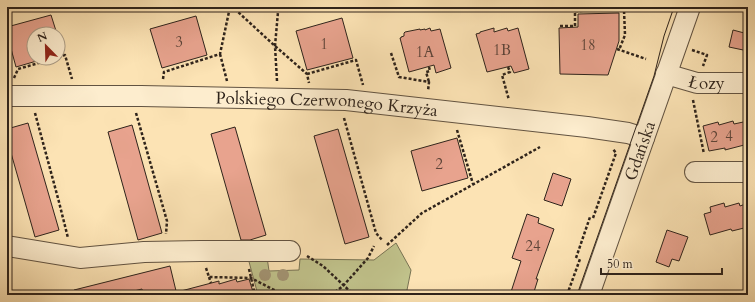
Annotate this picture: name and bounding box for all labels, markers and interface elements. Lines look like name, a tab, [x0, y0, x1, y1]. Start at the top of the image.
north arrow	[26, 26, 66, 66]
text: N	[35, 28, 50, 46]
house number: 3	[175, 32, 183, 52]
house number: 1	[320, 34, 328, 54]
house number: 18	[580, 35, 596, 55]
house number: 1B	[493, 40, 511, 60]
house number: 1A	[416, 42, 435, 62]
street label: Łozy	[686, 70, 725, 95]
street label: Polskiego Czerwonego Krzyża	[215, 86, 440, 122]
street label: Gdańska	[619, 117, 661, 184]
house number: 4	[725, 126, 733, 146]
house number: 2	[710, 127, 718, 147]
house number: 2	[435, 154, 443, 174]
house number: 24	[525, 236, 541, 256]
scale bar	[601, 250, 722, 276]
text: 50 m	[607, 256, 634, 272]

